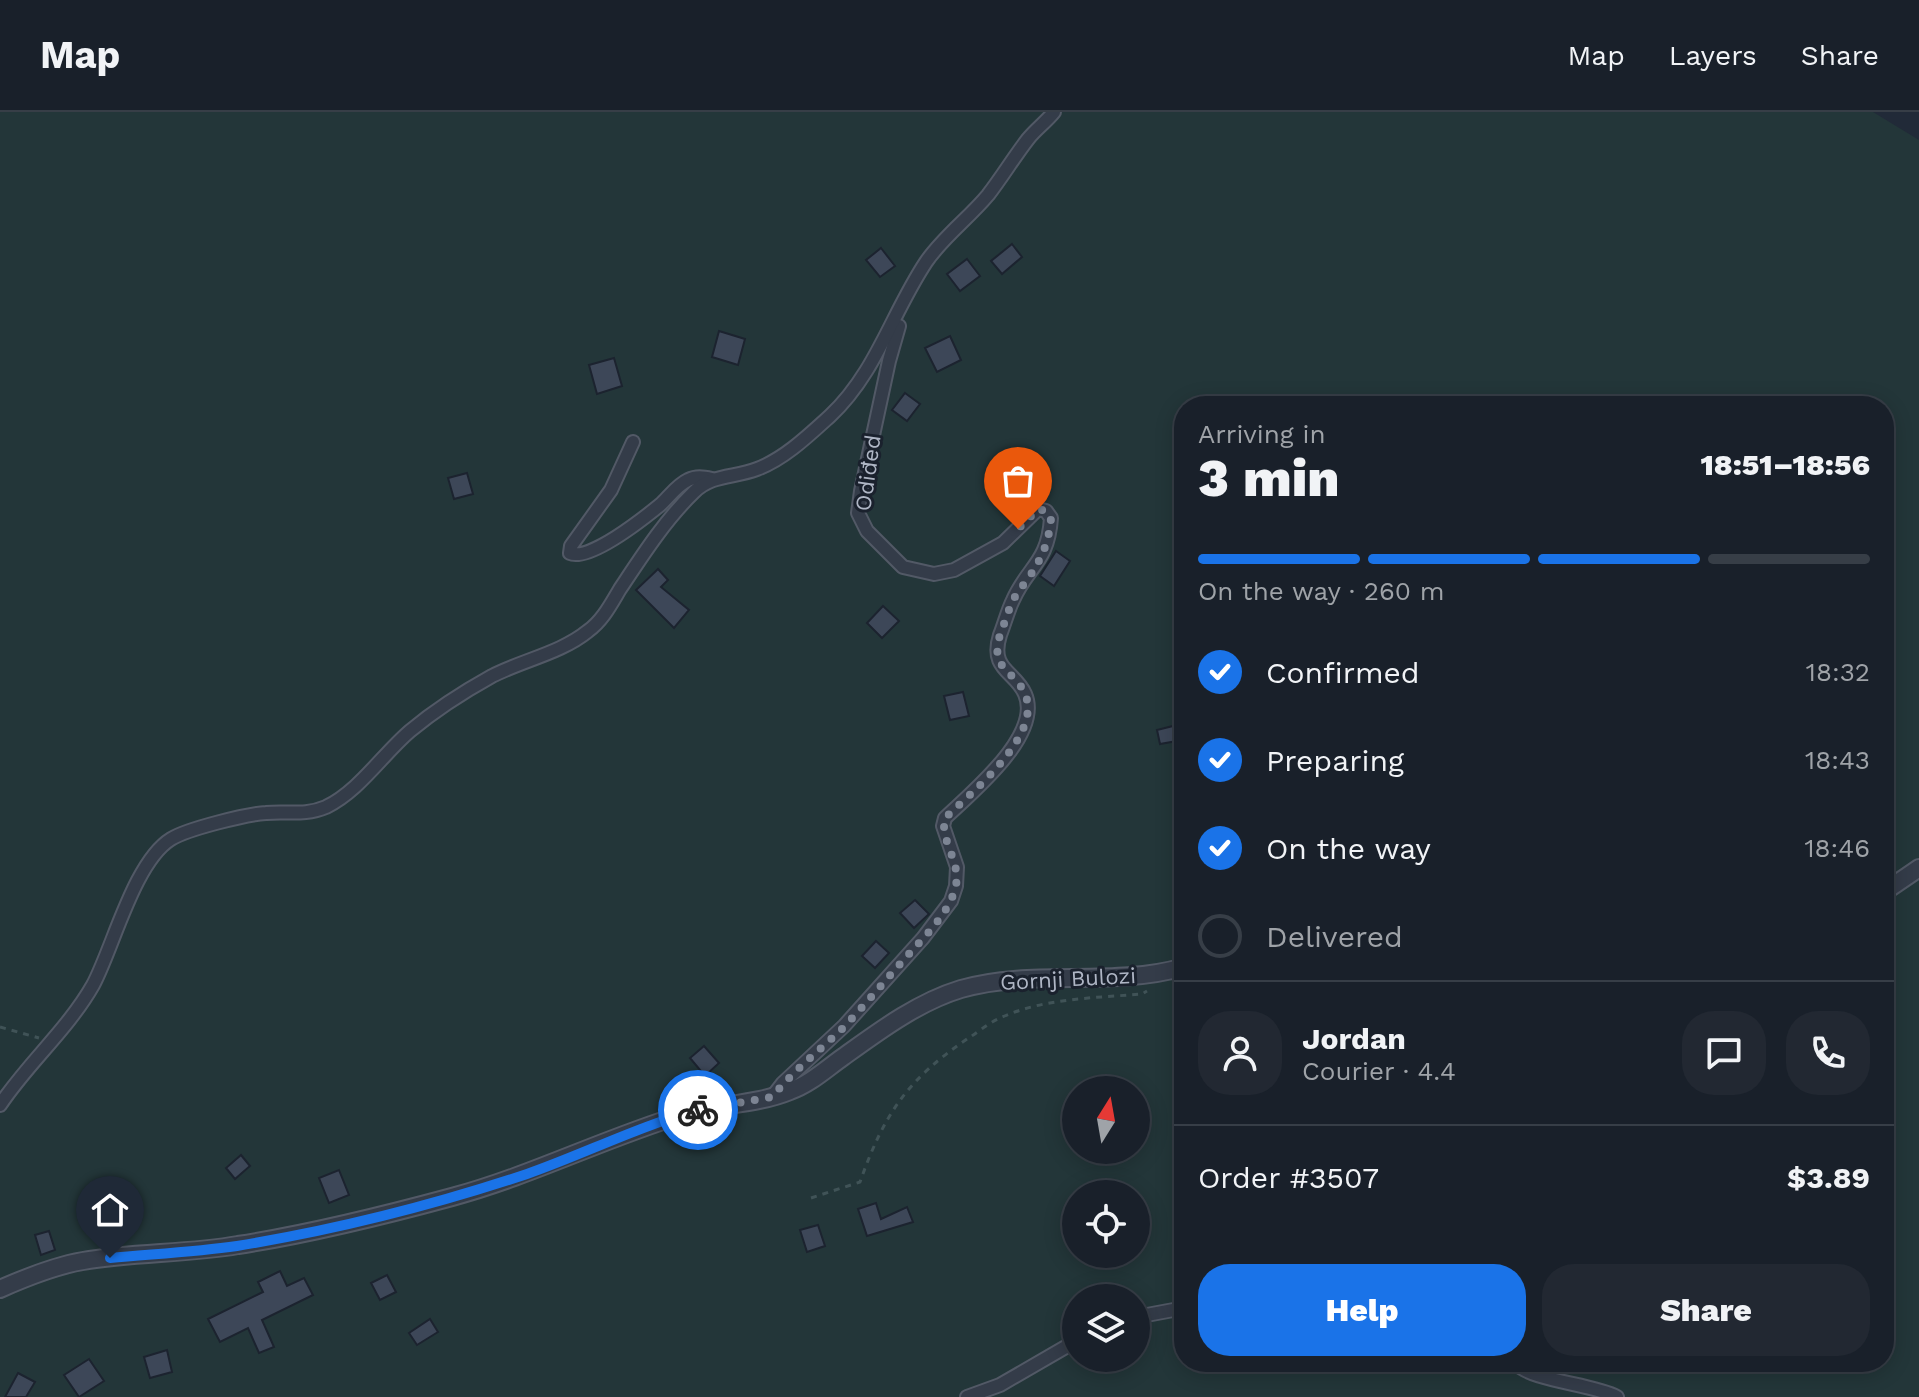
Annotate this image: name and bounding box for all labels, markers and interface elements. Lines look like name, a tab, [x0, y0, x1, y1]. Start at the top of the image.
text: Map	[40, 33, 120, 77]
text: Map	[1568, 39, 1625, 72]
text: Layers	[1669, 39, 1757, 72]
text: Share	[1801, 39, 1879, 72]
text: Arriving in	[1198, 419, 1326, 449]
street label: Odiđed	[850, 433, 886, 513]
pin	[984, 447, 1052, 529]
text: 18:51–18:56	[1700, 447, 1870, 482]
text: 3 min	[1198, 448, 1340, 509]
icon: bag	[996, 459, 1040, 503]
text: On the way · 260 m	[1198, 576, 1445, 606]
icon: check	[1198, 650, 1242, 694]
text: Confirmed	[1266, 655, 1420, 690]
text: 18:32	[1806, 657, 1870, 687]
icon: check	[1198, 738, 1242, 782]
text: Preparing	[1266, 743, 1404, 778]
text: 18:43	[1805, 745, 1870, 775]
icon: check	[1198, 826, 1242, 870]
text: On the way	[1266, 831, 1431, 866]
text: 18:46	[1804, 833, 1870, 863]
text: Delivered	[1266, 919, 1403, 954]
street label: Gornji Bulozi	[999, 963, 1137, 995]
button: person	[1198, 1011, 1282, 1095]
button: chat	[1682, 1011, 1766, 1095]
button: phone	[1786, 1011, 1870, 1095]
text: Jordan	[1302, 1021, 1406, 1056]
text: Courier · 4.4	[1302, 1056, 1456, 1086]
courier	[658, 1070, 738, 1150]
north arrow	[1062, 1076, 1150, 1164]
map controls	[1062, 1076, 1150, 1372]
icon: bike	[676, 1088, 720, 1132]
text: Order #3507	[1198, 1160, 1379, 1195]
text: $3.89	[1787, 1160, 1870, 1195]
pin	[76, 1176, 144, 1258]
button: locate	[1062, 1180, 1150, 1268]
icon: home	[88, 1188, 132, 1232]
button: Help	[1198, 1264, 1526, 1356]
button: Share	[1542, 1264, 1870, 1356]
button: layers	[1062, 1284, 1150, 1372]

